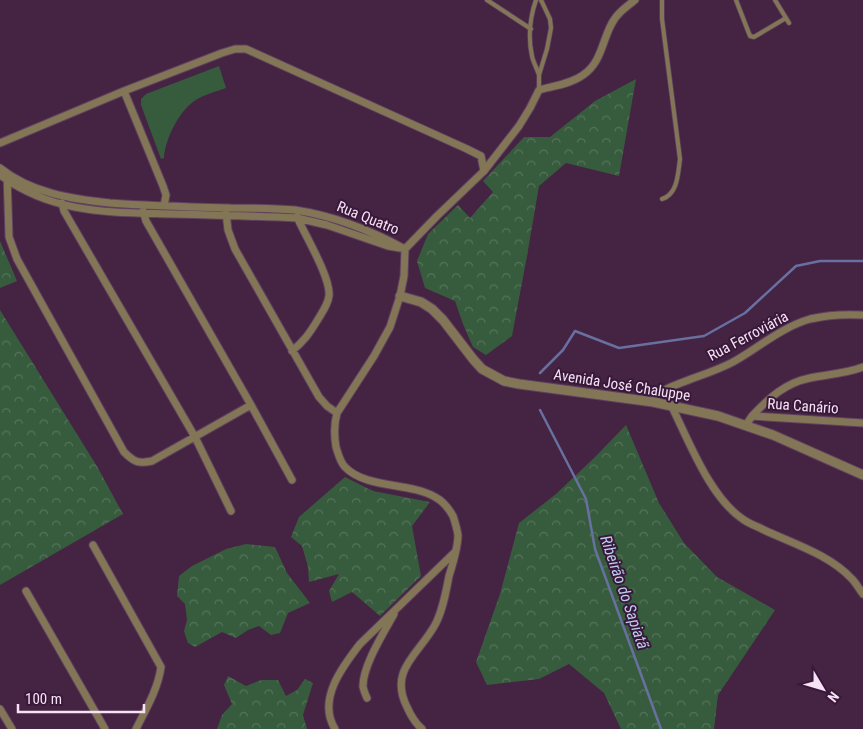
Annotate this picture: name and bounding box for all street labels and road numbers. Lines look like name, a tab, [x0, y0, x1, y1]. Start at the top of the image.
street label: Rua Quatro	[334, 197, 402, 239]
street label: Rua Ferroviária	[705, 307, 791, 365]
street label: Avenida José Chaluppe	[552, 365, 692, 405]
street label: Rua Canário	[767, 395, 839, 417]

